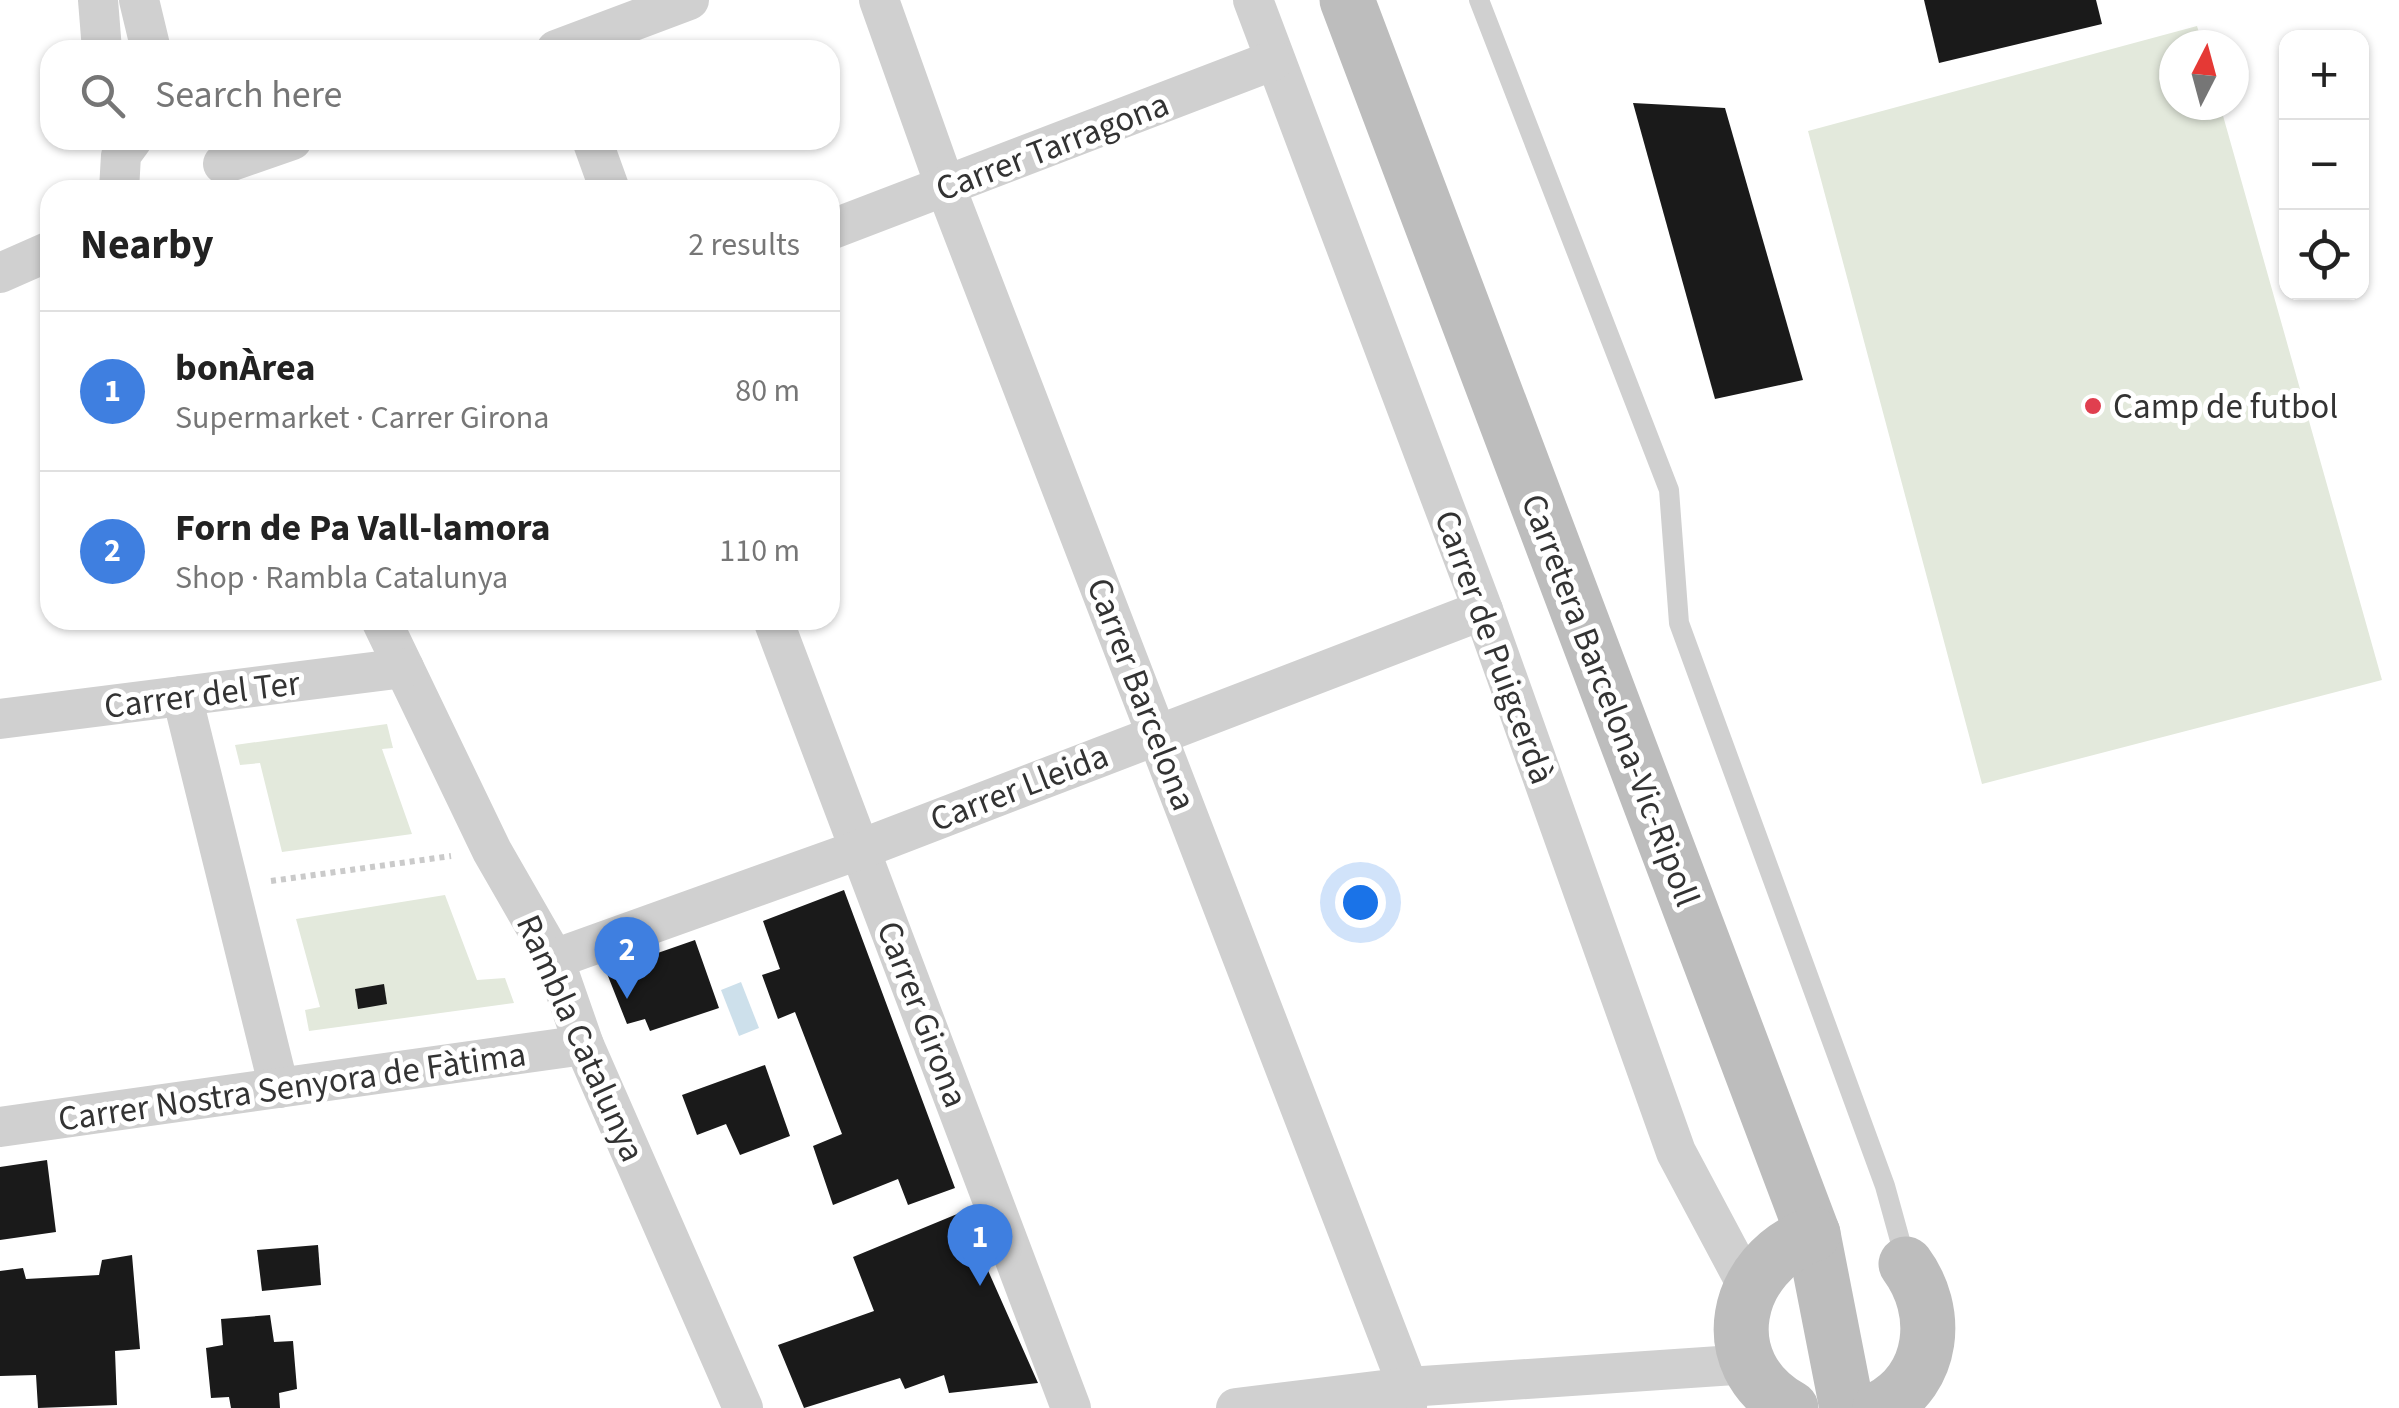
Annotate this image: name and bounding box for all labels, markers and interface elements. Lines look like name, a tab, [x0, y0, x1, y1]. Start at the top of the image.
north arrow	[2159, 30, 2249, 120]
map controls	[2279, 30, 2369, 300]
button: +	[2279, 30, 2369, 120]
search box	[40, 40, 840, 150]
icon: search	[75, 68, 130, 123]
text: Search here	[155, 68, 342, 122]
street label: Carrer Tarragona	[929, 80, 1176, 214]
button: −	[2279, 120, 2369, 210]
button: locate	[2279, 210, 2369, 300]
text: Nearby	[80, 215, 214, 275]
text: 2 results	[688, 222, 800, 268]
text: bonÀrea	[175, 341, 315, 395]
text: 1	[104, 368, 121, 414]
text: 80 m	[735, 368, 800, 414]
place label: Camp de futbol	[2113, 382, 2338, 432]
text: Supermarket · Carrer Girona	[175, 395, 549, 441]
marker: Camp de futbol	[2082, 395, 2104, 417]
street label: Carretera Barcelona-Vic-Ripoll	[1508, 487, 1712, 914]
text: Forn de Pa Vall-lamora	[175, 501, 551, 555]
street label: Carrer de Puigcerdà	[1421, 504, 1567, 791]
text: 2	[104, 528, 121, 574]
text: 110 m	[719, 528, 800, 574]
text: Shop · Rambla Catalunya	[175, 555, 508, 601]
street label: Carrer Barcelona	[1074, 571, 1208, 818]
street label: Carrer del Ter	[101, 658, 304, 732]
street label: Carrer Lleida	[923, 731, 1116, 845]
your location	[1335, 877, 1386, 928]
street label: Rambla Catalunya	[503, 907, 657, 1170]
street label: Carrer Girona	[864, 914, 980, 1115]
pin: 2	[594, 916, 660, 999]
street label: Carrer Nostra Senyora de Fàtima	[55, 1029, 529, 1145]
pin: 1	[948, 1204, 1012, 1286]

